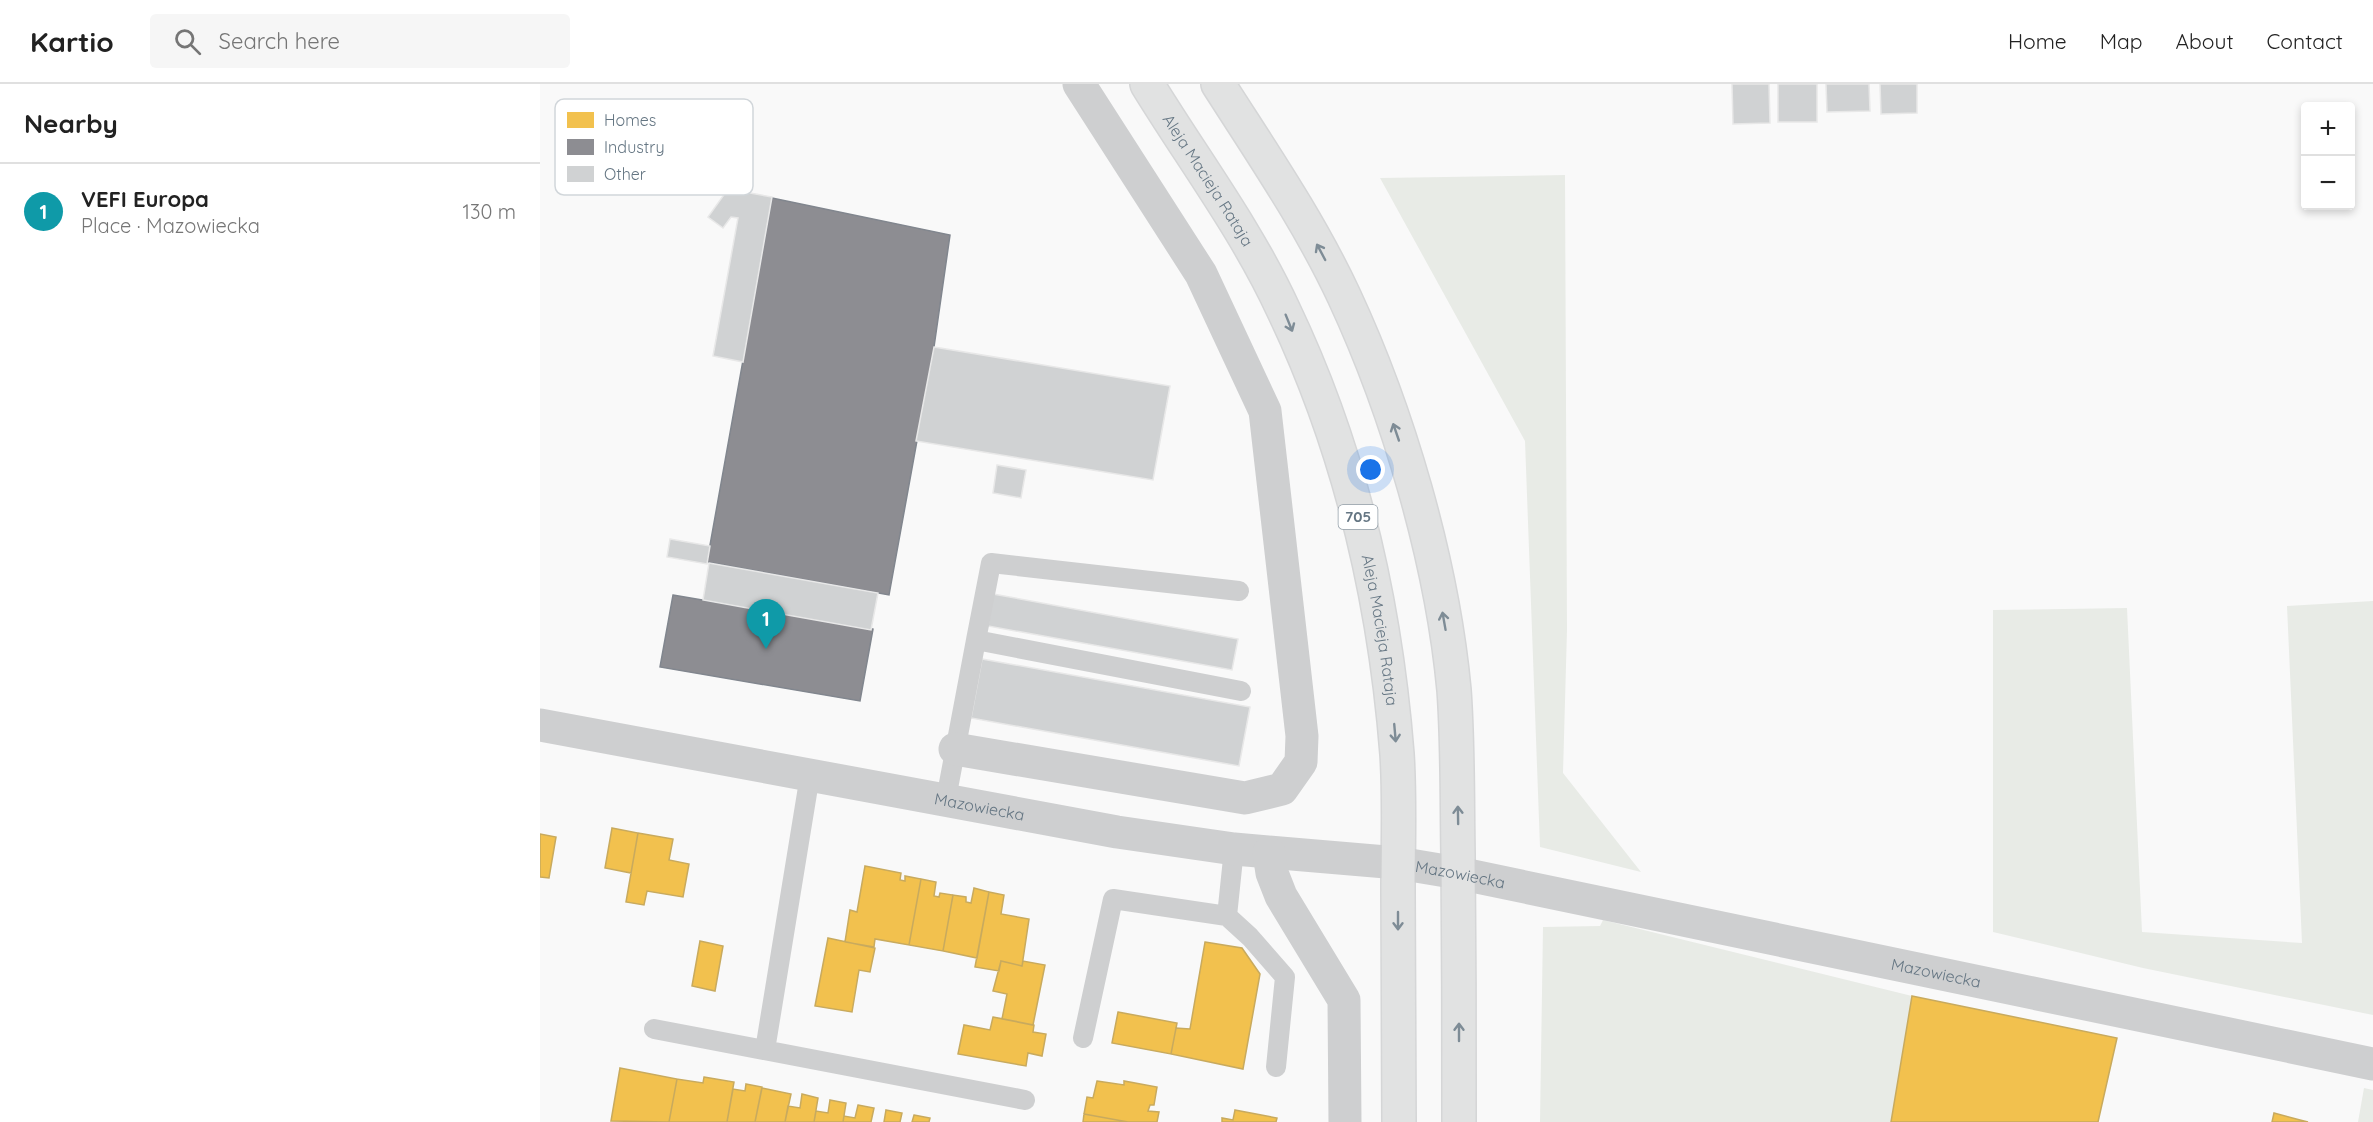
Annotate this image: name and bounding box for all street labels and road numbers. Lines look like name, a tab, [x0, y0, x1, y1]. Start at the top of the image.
street label: Aleja Macieja Rataja	[1159, 110, 1258, 250]
road number: 705	[1338, 505, 1378, 529]
street label: Aleja Macieja Rataja	[1358, 553, 1402, 707]
street label: Mazowiecka	[933, 788, 1026, 825]
street label: Mazowiecka	[1414, 856, 1507, 893]
street label: Mazowiecka	[1890, 954, 1983, 992]

